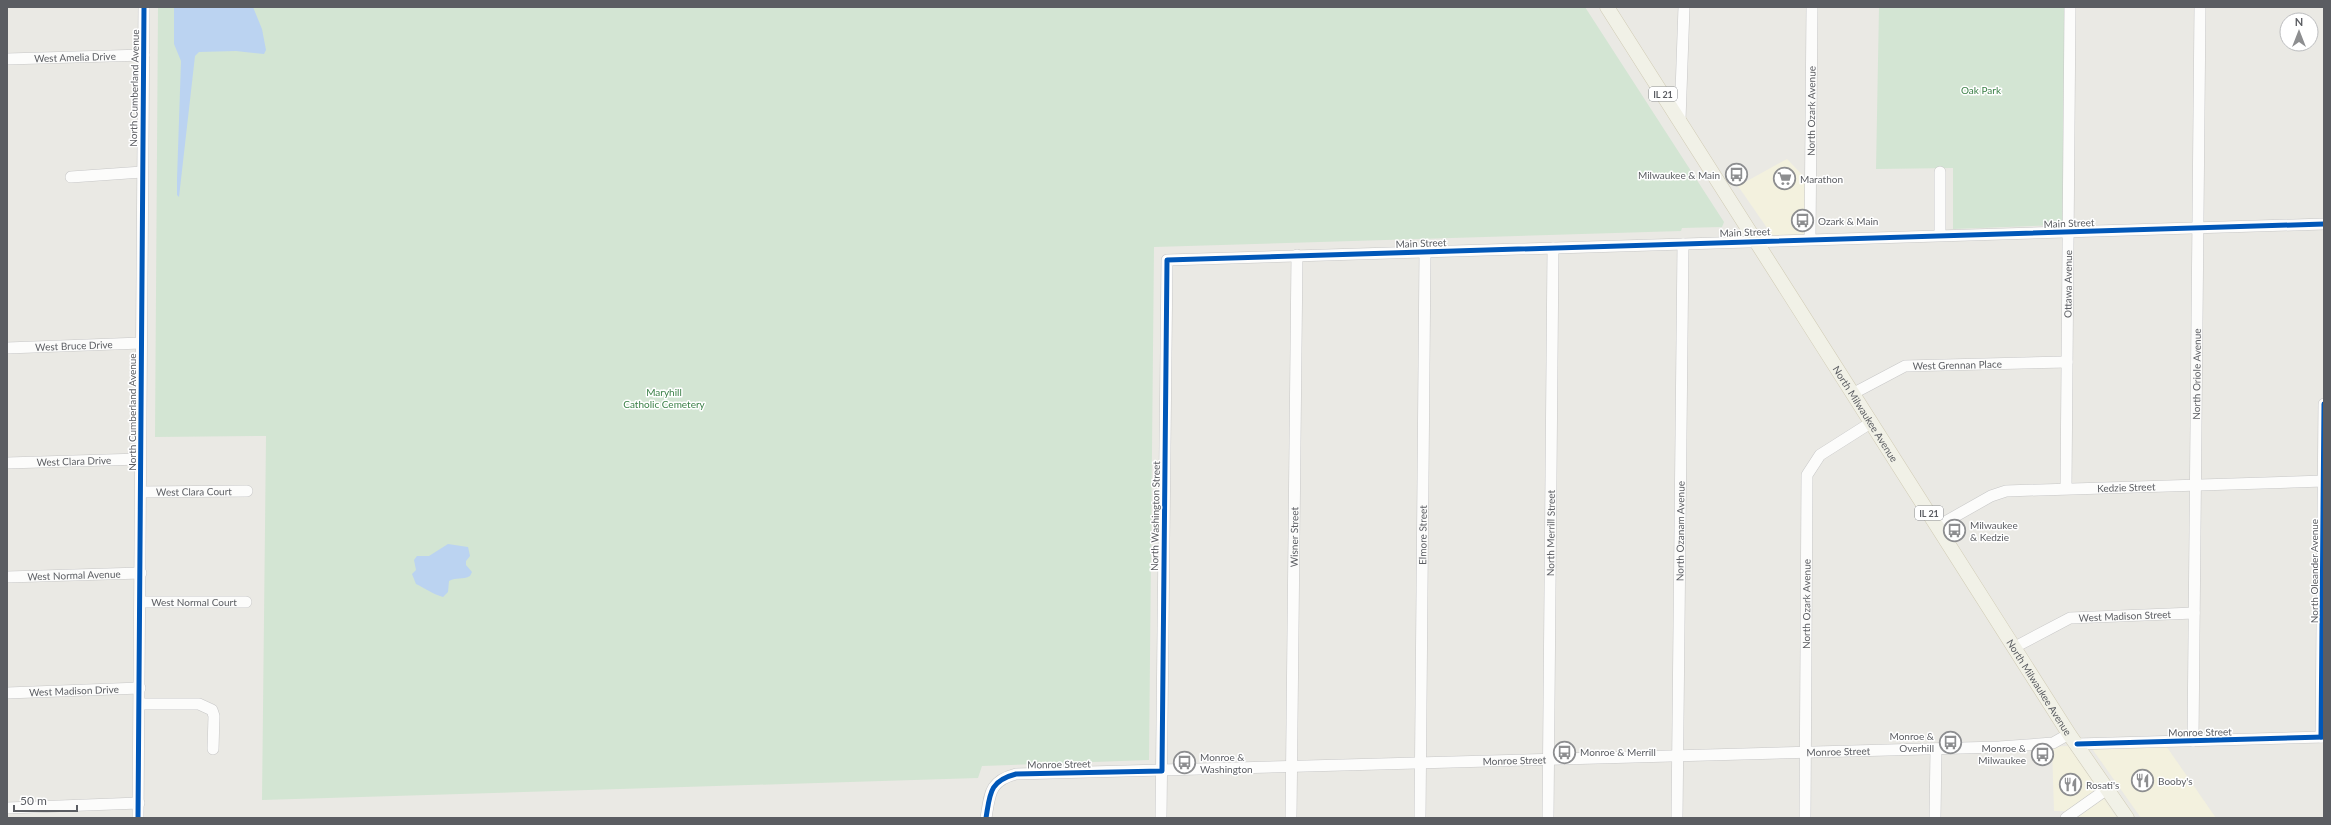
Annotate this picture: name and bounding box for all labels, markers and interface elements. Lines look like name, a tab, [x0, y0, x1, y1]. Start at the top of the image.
north arrow	[2279, 12, 2319, 52]
text: N	[2295, 15, 2303, 28]
street label: North Cumberland Avenue	[127, 29, 141, 147]
street label: West Amelia Drive	[34, 50, 116, 64]
street label: North Ozark Avenue	[1805, 66, 1817, 156]
park label: Oak Park	[1961, 84, 2002, 96]
road number: IL 21	[1649, 87, 1677, 101]
bus stop icon: Milwaukee & Main	[1723, 162, 1749, 188]
supermarket icon: Marathon	[1771, 166, 1797, 192]
place label: Milwaukee & Main	[1638, 169, 1720, 181]
place label: Marathon	[1800, 173, 1843, 185]
bus stop icon: Ozark & Main	[1790, 208, 1816, 234]
place label: Ozark & Main	[1818, 215, 1878, 227]
street label: Main Street	[2043, 216, 2095, 230]
street label: Main Street	[1719, 225, 1771, 239]
street label: Main Street	[1395, 236, 1447, 250]
street label: Ottawa Avenue	[2061, 250, 2074, 318]
street label: North Oriole Avenue	[2190, 328, 2203, 420]
street label: West Bruce Drive	[35, 338, 113, 353]
street label: North Cumberland Avenue	[126, 353, 138, 471]
street label: West Grennan Place	[1913, 358, 2002, 372]
street label: North Milwaukee Avenue	[1831, 363, 1901, 464]
park label: Maryhill Catholic Cemetery	[623, 386, 706, 410]
street label: West Clara Drive	[37, 454, 111, 468]
street label: North Washington Street	[1148, 461, 1162, 571]
street label: Kedzie Street	[2097, 480, 2156, 494]
street label: North Ozanam Avenue	[1673, 481, 1687, 581]
street label: West Clara Court	[156, 485, 232, 498]
street label: North Merrill Street	[1544, 489, 1557, 576]
street label: Elmore Street	[1416, 505, 1429, 565]
street label: Wisner Street	[1288, 506, 1300, 567]
road number: IL 21	[1915, 506, 1943, 520]
bus stop icon: Milwaukee & Kedzie	[1941, 518, 1967, 544]
place label: Milwaukee & Kedzie	[1970, 519, 2018, 543]
street label: North Oleander Avenue	[2308, 519, 2320, 623]
street label: North Ozark Avenue	[1800, 559, 1813, 649]
street label: West Normal Avenue	[27, 568, 121, 582]
street label: West Normal Court	[151, 596, 237, 608]
street label: West Madison Street	[2078, 608, 2172, 624]
street label: North Milwaukee Avenue	[2004, 637, 2074, 738]
street label: West Madison Drive	[29, 683, 119, 698]
street label: Monroe Street	[2168, 725, 2232, 739]
bus stop icon: Monroe & Overhill	[1937, 729, 1963, 755]
place label: Monroe & Overhill	[1890, 730, 1935, 754]
bus stop icon: Monroe & Merrill	[1552, 739, 1578, 765]
bus stop icon: Monroe & Milwaukee	[2029, 741, 2055, 767]
place label: Monroe & Milwaukee	[1978, 742, 2027, 766]
street label: Monroe Street	[1806, 745, 1871, 758]
place label: Monroe & Merrill	[1580, 746, 1656, 758]
bus stop icon: Monroe & Washington	[1171, 750, 1197, 776]
place label: Monroe & Washington	[1200, 751, 1253, 775]
street label: Monroe Street	[1482, 753, 1547, 767]
street label: Monroe Street	[1027, 757, 1091, 771]
restaurant icon: Booby's	[2129, 768, 2155, 794]
restaurant icon: Rosati's	[2057, 772, 2083, 798]
place label: Booby's	[2158, 775, 2193, 787]
place label: Rosati's	[2086, 779, 2119, 791]
scale bar	[14, 787, 77, 813]
text: 50 m	[20, 793, 47, 808]

